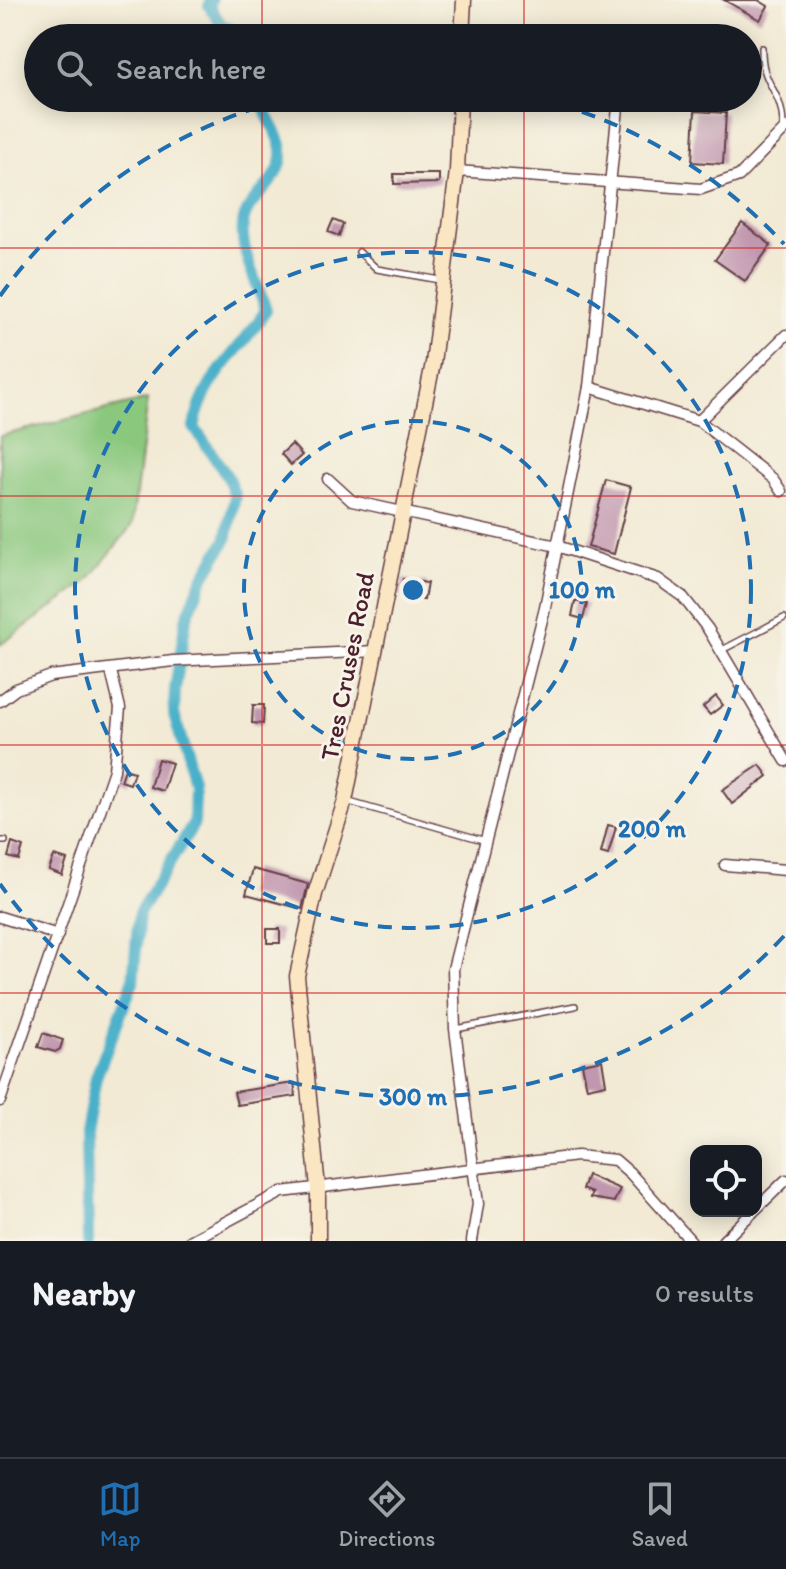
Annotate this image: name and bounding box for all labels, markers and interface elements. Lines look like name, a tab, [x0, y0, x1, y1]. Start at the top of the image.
search box	[24, 24, 762, 112]
icon: search	[52, 46, 96, 90]
text: Search here	[116, 50, 266, 87]
street label: Tres Cruses Road	[313, 569, 381, 763]
text: 100 m	[549, 575, 616, 604]
centre of rings	[399, 576, 427, 604]
text: 200 m	[618, 814, 687, 843]
text: 300 m	[379, 1082, 448, 1111]
map controls	[690, 1145, 762, 1217]
button: locate	[690, 1145, 762, 1217]
text: Nearby	[32, 1273, 135, 1314]
text: 0 results	[655, 1277, 754, 1309]
tab: Map	[98, 1477, 142, 1552]
tab: Directions	[339, 1477, 435, 1552]
tab: Saved	[632, 1477, 688, 1552]

